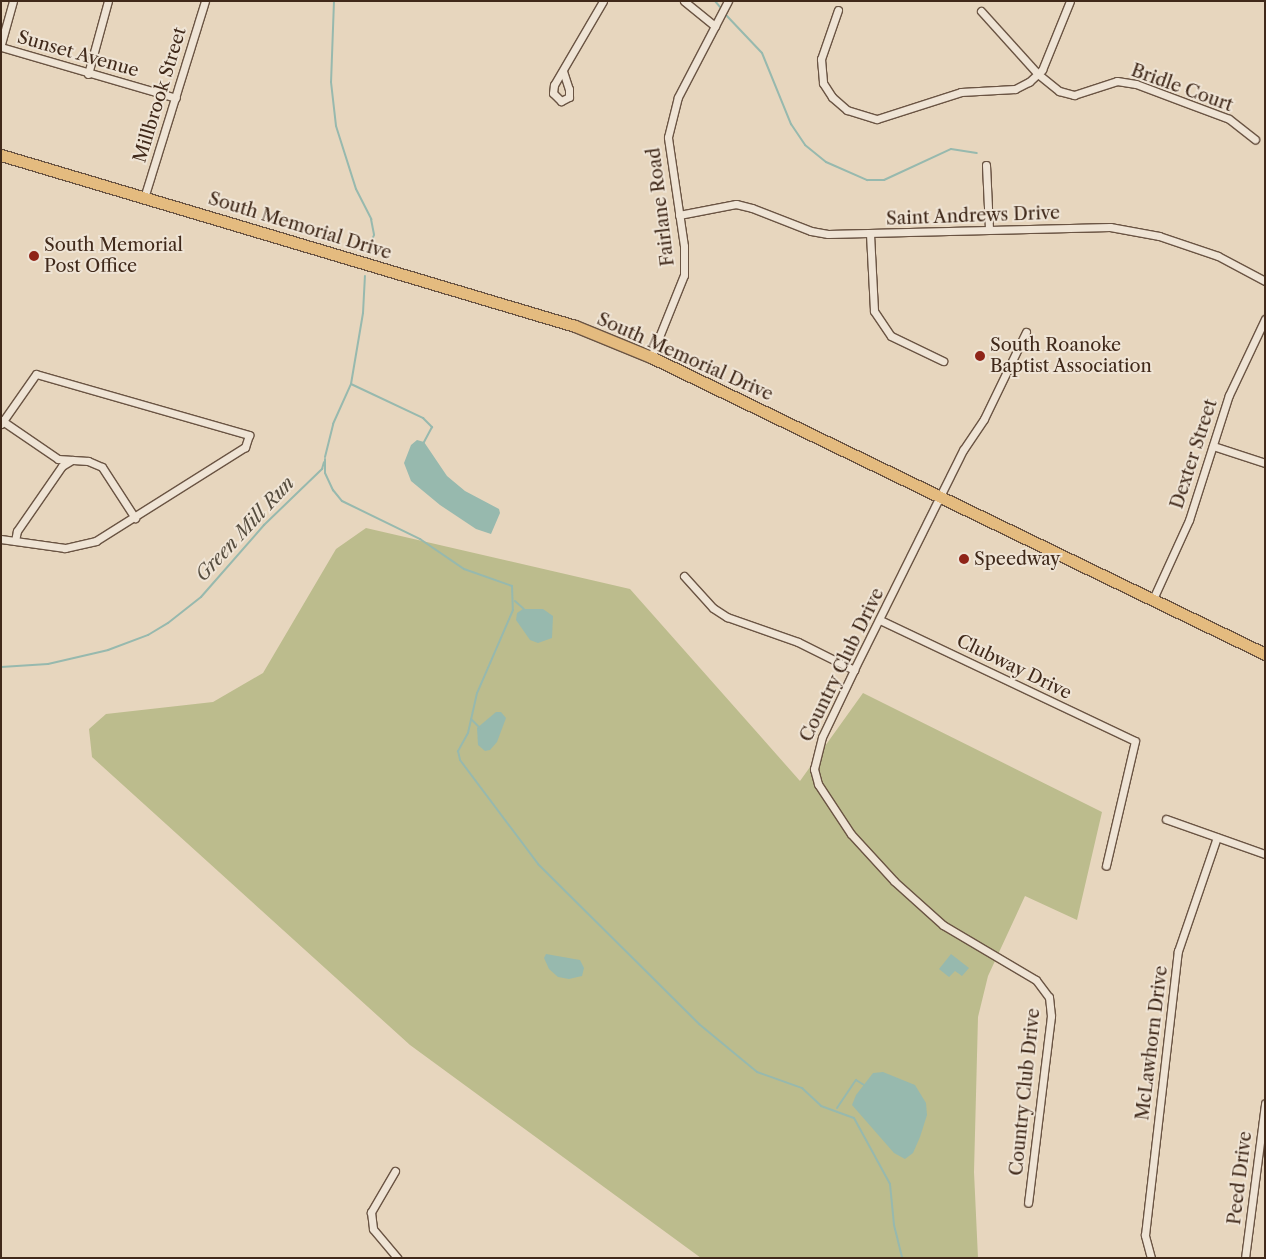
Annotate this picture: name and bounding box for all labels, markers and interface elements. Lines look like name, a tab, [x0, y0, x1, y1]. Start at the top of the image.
street label: Millbrook Street	[129, 24, 191, 166]
street label: Sunset Avenue	[14, 26, 142, 82]
street label: Bridle Court	[1128, 60, 1236, 116]
street label: Fairlane Road	[643, 147, 679, 267]
street label: South Memorial Drive	[206, 188, 394, 264]
street label: Saint Andrews Drive	[885, 202, 1061, 230]
place label: South Memorial Post Office	[44, 235, 183, 278]
marker: South Memorial Post Office	[28, 250, 40, 262]
street label: South Memorial Drive	[594, 308, 776, 406]
place label: South Roanoke Baptist Association	[990, 335, 1153, 378]
marker: South Roanoke Baptist Association	[974, 350, 986, 362]
street label: Dexter Street	[1166, 396, 1222, 512]
water label: Green Mill Run	[191, 472, 299, 586]
place label: Speedway	[974, 548, 1060, 570]
marker: Speedway	[958, 553, 970, 565]
street label: Country Club Drive	[795, 584, 889, 746]
street label: Clubway Drive	[953, 630, 1075, 704]
street label: McLawhorn Drive	[1132, 964, 1172, 1122]
street label: Country Club Drive	[1005, 1007, 1045, 1177]
street label: Peed Drive	[1224, 1130, 1256, 1226]

